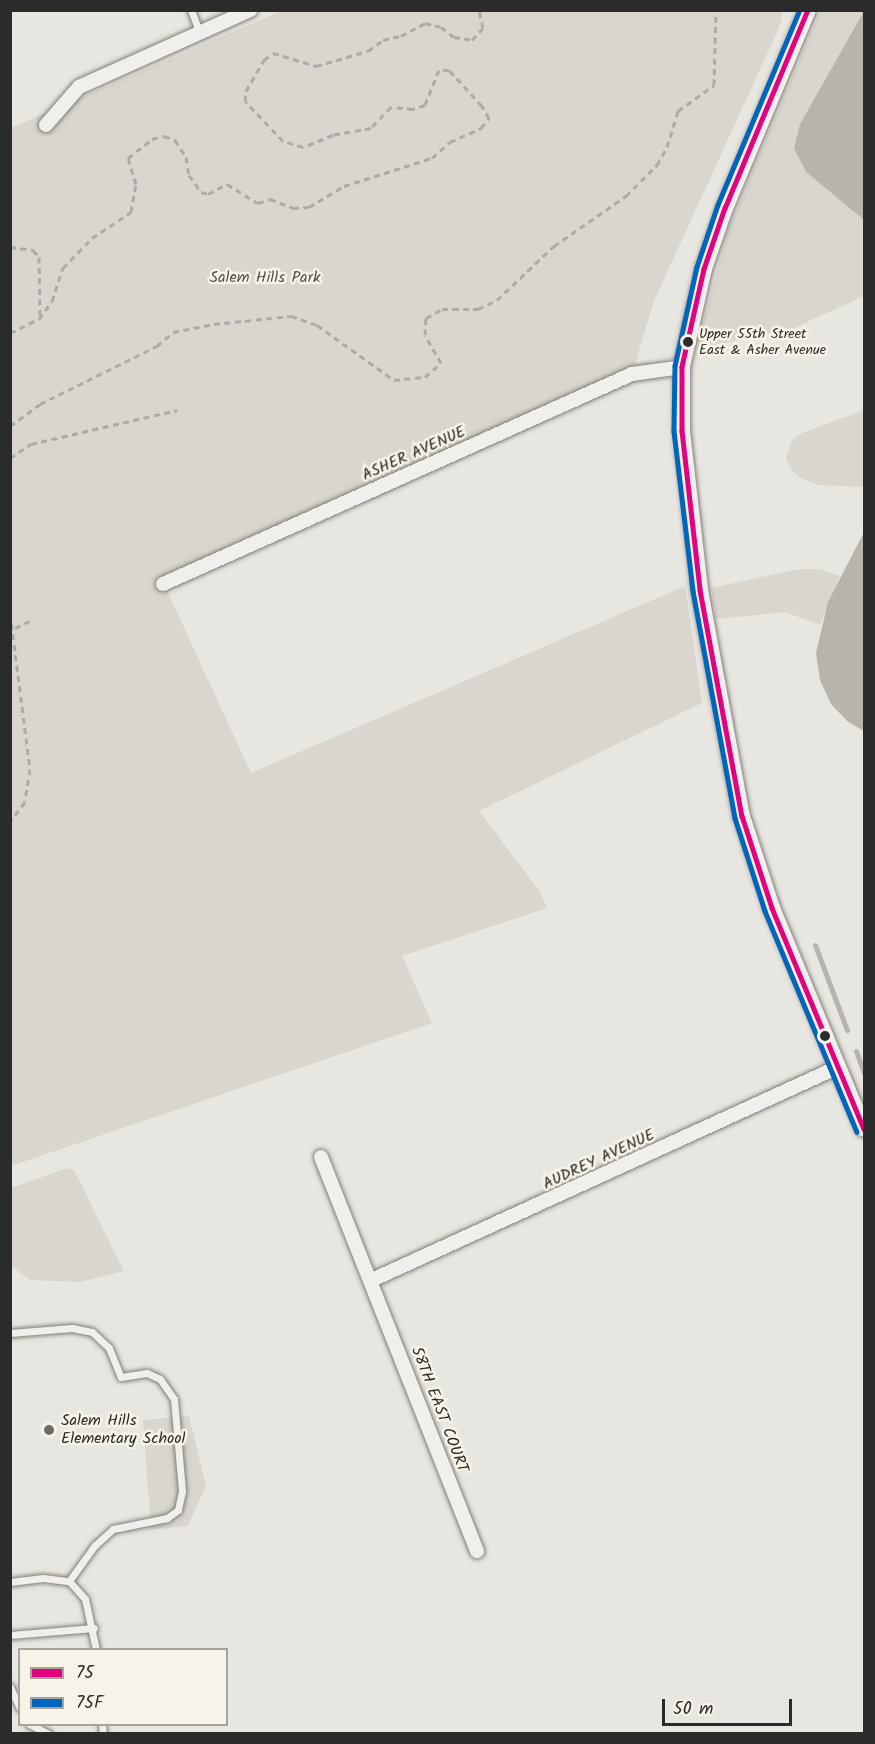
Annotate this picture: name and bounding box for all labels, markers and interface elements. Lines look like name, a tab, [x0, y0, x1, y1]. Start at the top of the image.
park label: Salem Hills Park	[210, 268, 320, 288]
place label: Upper 55th Street East & Asher Avenue	[699, 326, 826, 358]
marker: Upper 55th Street East & Asher Avenue	[682, 336, 694, 348]
street label: ASHER AVENUE	[359, 423, 469, 485]
unlabelled marker	[819, 1030, 831, 1042]
street label: AUDREY AVENUE	[540, 1126, 658, 1194]
street label: 58TH EAST COURT	[406, 1344, 472, 1476]
place label: Salem Hills Elementary School	[61, 1411, 185, 1449]
marker: Salem Hills Elementary School	[42, 1423, 56, 1437]
legend	[18, 1648, 228, 1726]
text: 75	[76, 1659, 94, 1688]
scale bar	[665, 1687, 796, 1725]
text: 75F	[76, 1689, 103, 1718]
text: 50 m	[673, 1695, 713, 1724]

